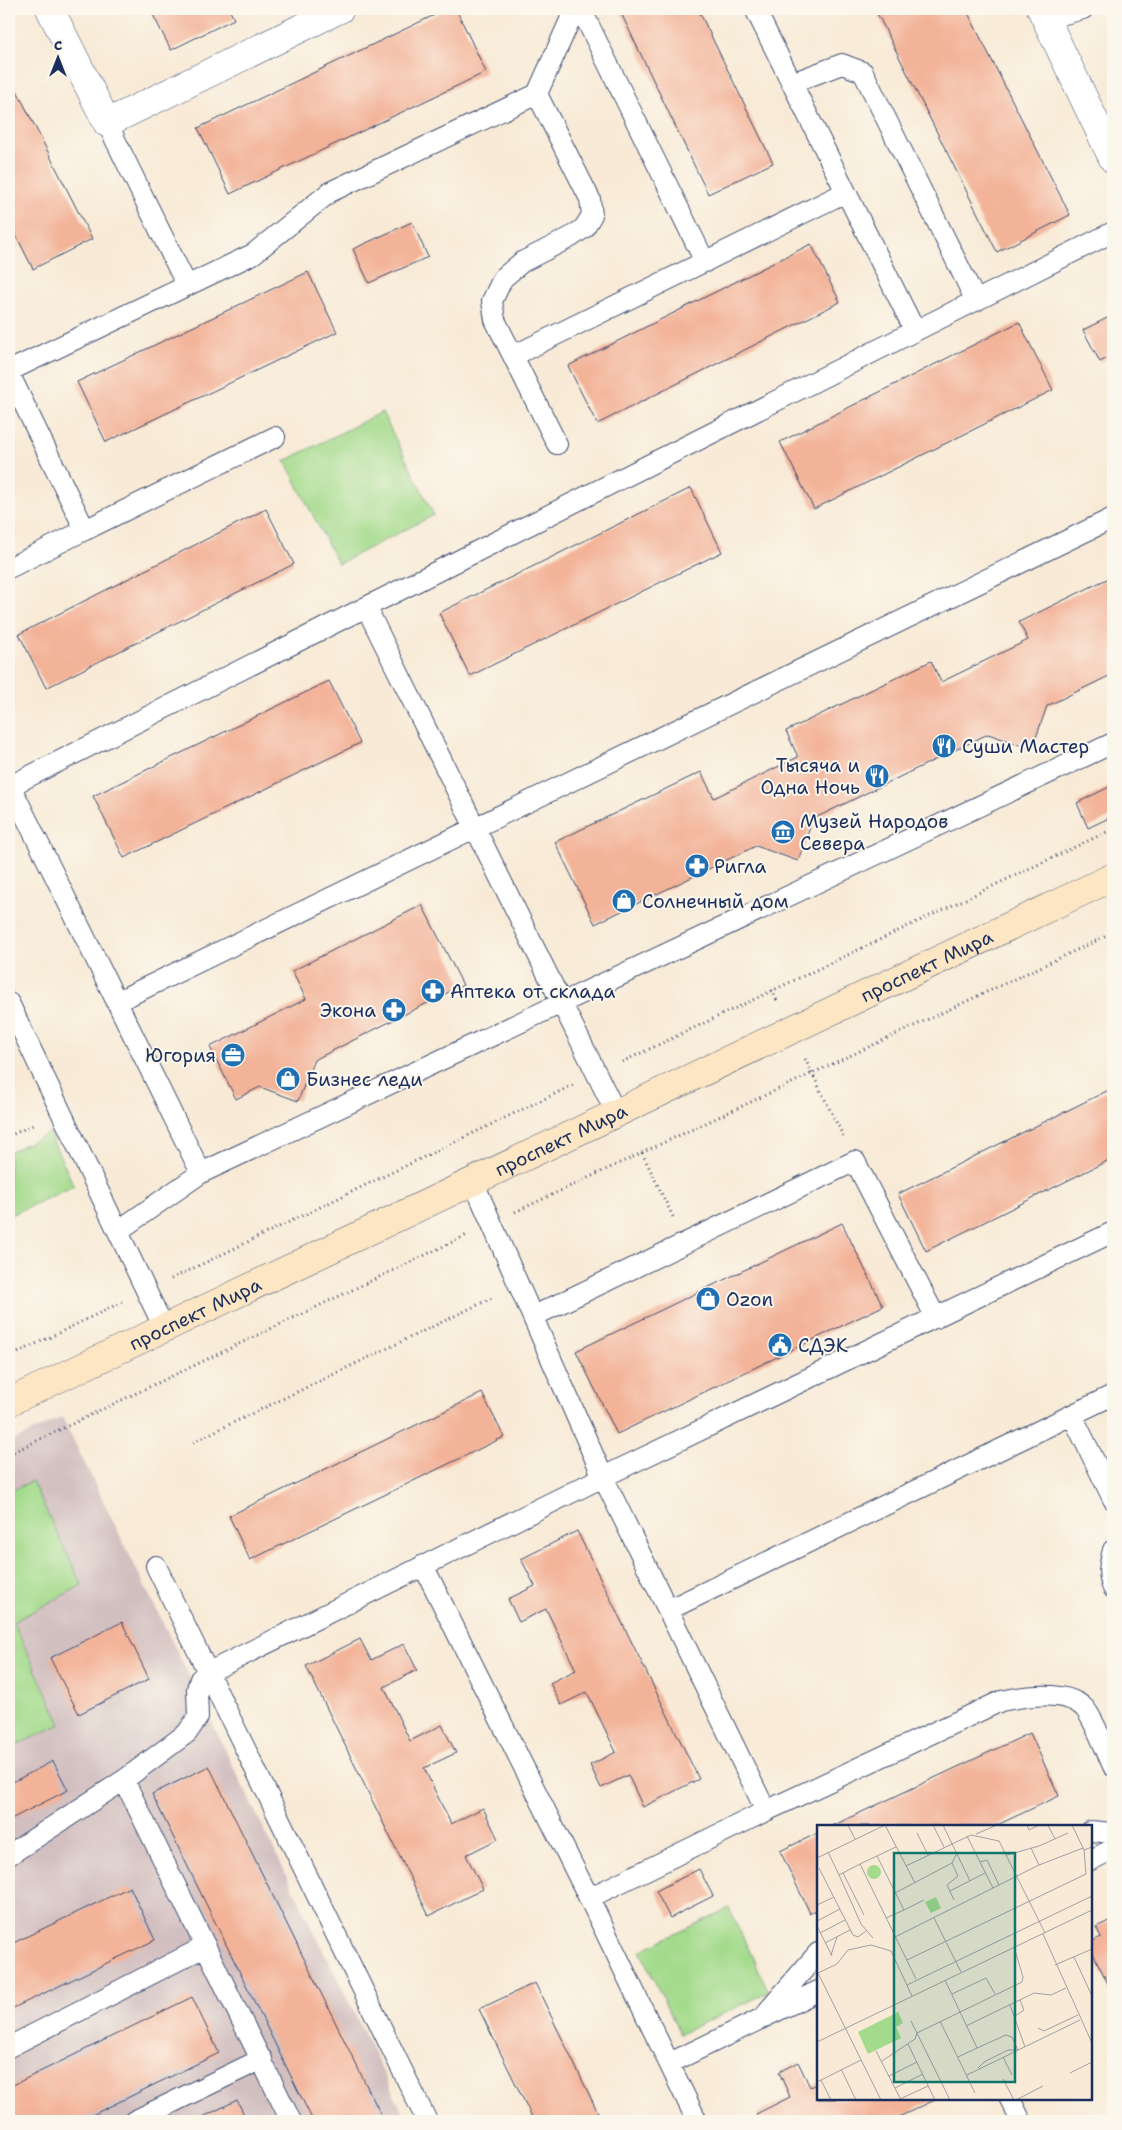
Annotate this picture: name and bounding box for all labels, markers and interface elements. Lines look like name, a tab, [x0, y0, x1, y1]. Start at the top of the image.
north arrow	[32, 32, 82, 82]
text: С	[54, 36, 62, 54]
restaurant icon: Суши Мастер	[931, 733, 957, 759]
place label: Суши Мастер	[962, 734, 1089, 759]
place label: Тысяча и Одна Ночь	[761, 753, 860, 800]
restaurant icon: Тысяча и Одна Ночь	[864, 763, 890, 789]
place label: Музей Народов Севера	[800, 809, 948, 856]
museum icon: Музей Народов Севера	[770, 819, 796, 845]
pharmacy icon: Ригла	[684, 853, 710, 879]
place label: Ригла	[714, 854, 767, 879]
shop icon: Солнечный дом	[611, 888, 637, 914]
place label: Солнечный дом	[642, 889, 789, 914]
street label: проспект Мира	[857, 924, 997, 1008]
pharmacy icon: Аптека от склада	[420, 978, 446, 1004]
place label: Аптека от склада	[450, 979, 615, 1004]
pharmacy icon: Экона	[381, 997, 407, 1023]
place label: Экона	[320, 998, 376, 1023]
office icon: Югория	[220, 1042, 246, 1068]
place label: Югория	[145, 1043, 216, 1068]
shop icon: Бизнес леди	[275, 1066, 301, 1092]
place label: Бизнес леди	[306, 1067, 423, 1092]
street label: проспект Мира	[491, 1098, 631, 1182]
street label: проспект Мира	[125, 1272, 266, 1356]
shop icon: Ozon	[695, 1286, 721, 1312]
place label: Ozon	[726, 1287, 773, 1312]
public building icon: СДЭК	[767, 1332, 793, 1358]
place label: СДЭК	[798, 1333, 848, 1358]
inset map	[817, 1825, 1092, 2100]

